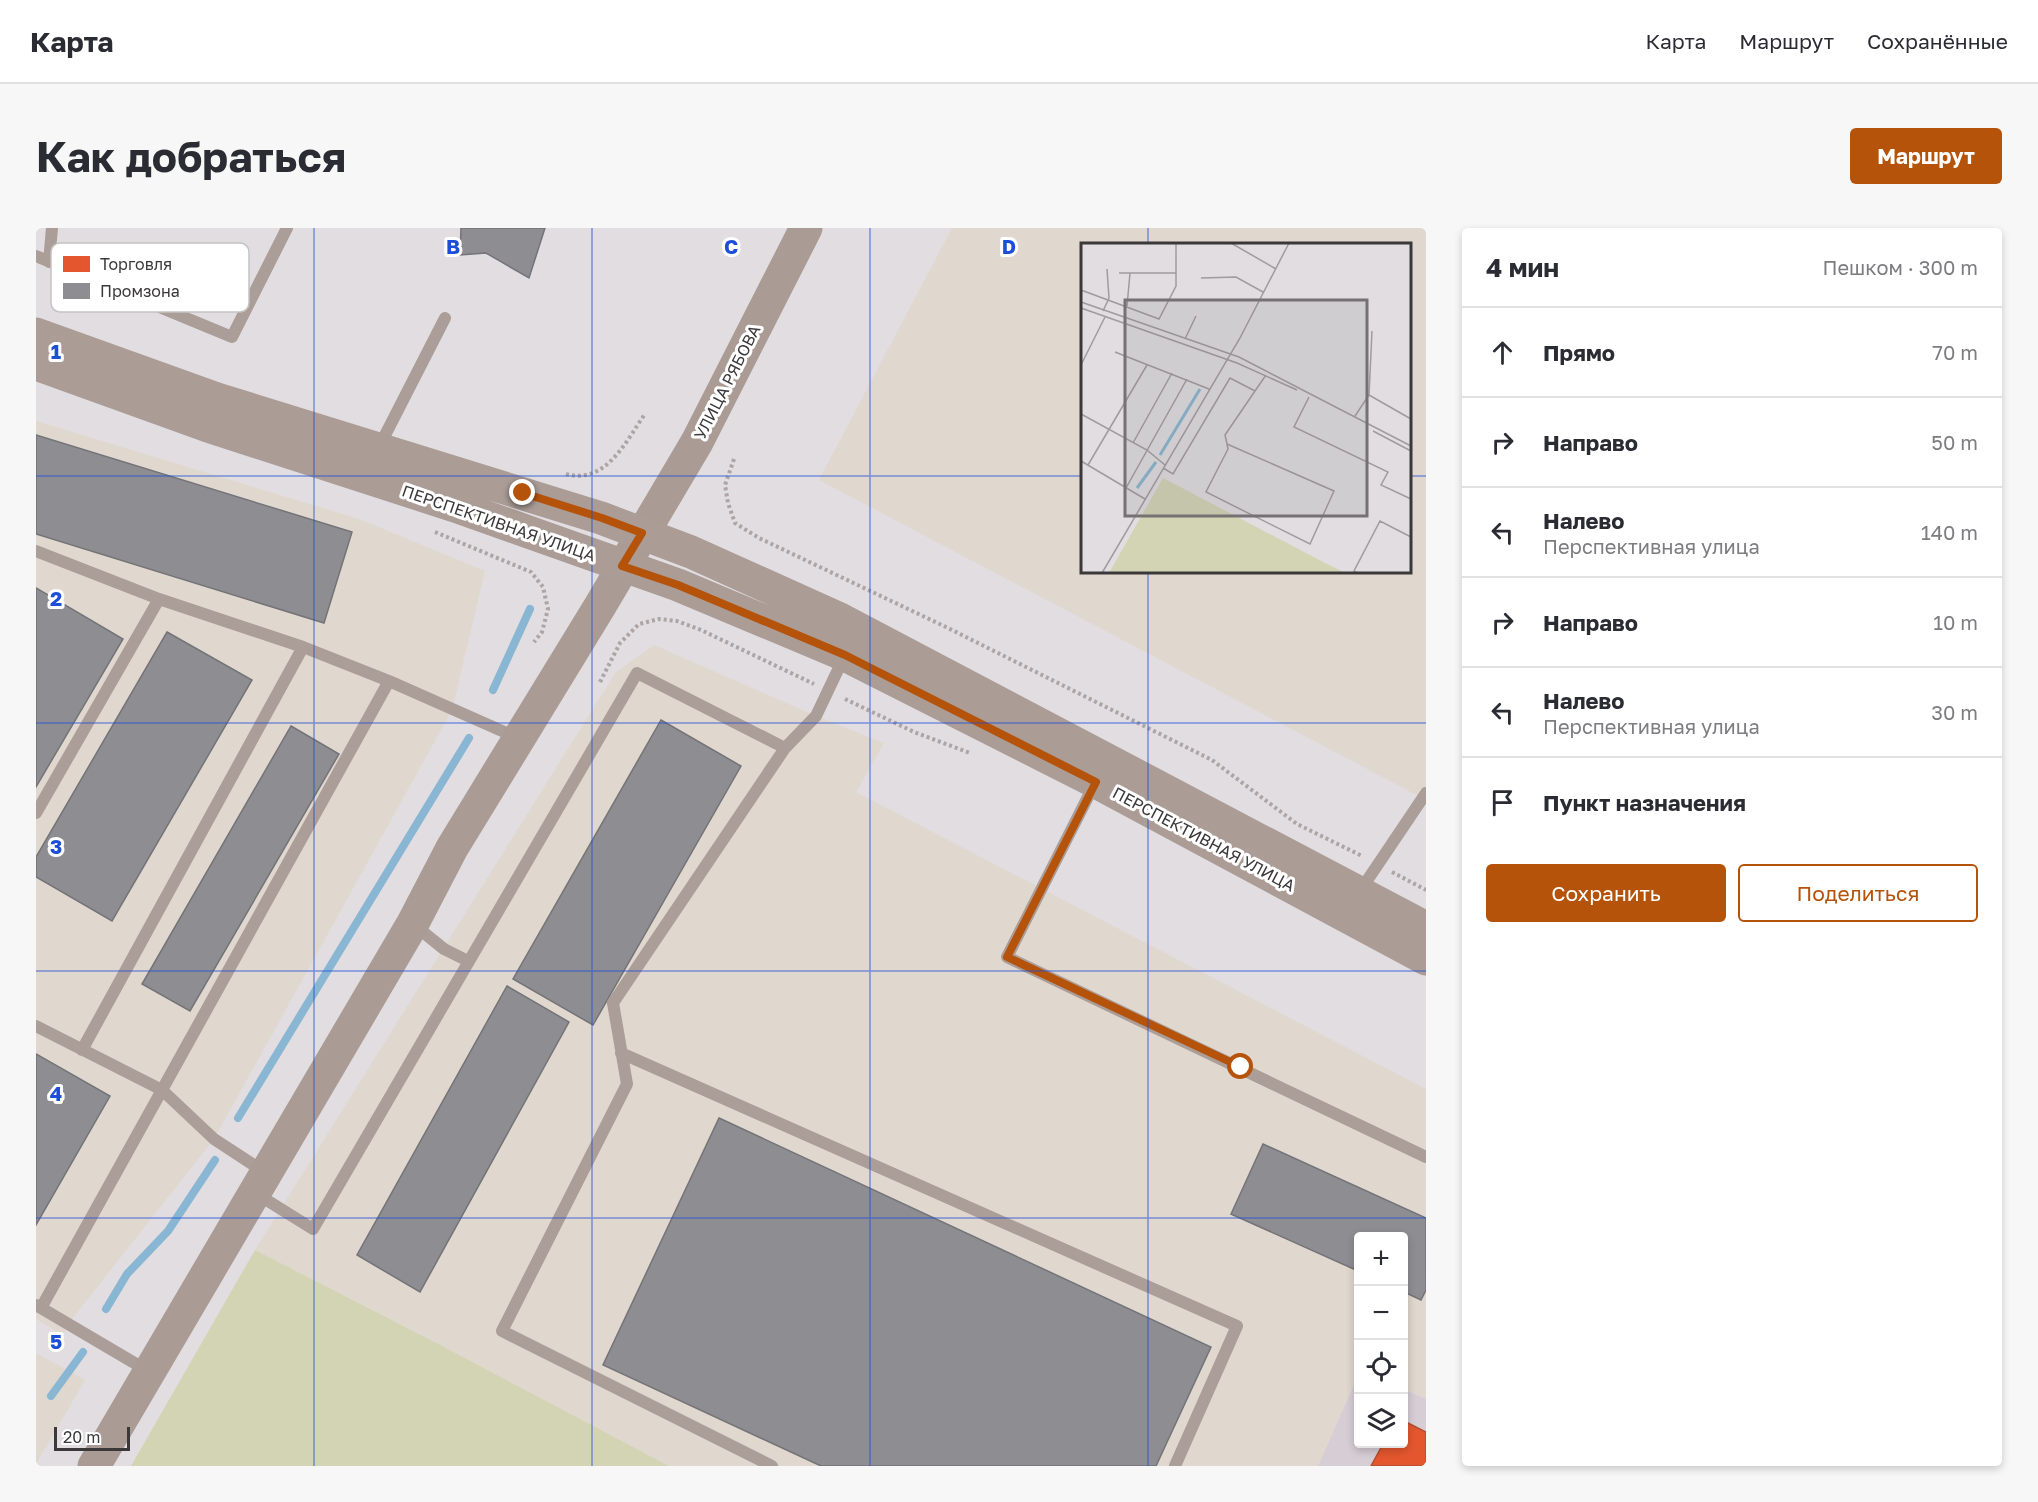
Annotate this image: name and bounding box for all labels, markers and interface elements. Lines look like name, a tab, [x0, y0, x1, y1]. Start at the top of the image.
text: Карта	[30, 25, 114, 58]
text: Карта	[1645, 28, 1706, 54]
text: Маршрут	[1739, 28, 1834, 54]
text: Сохранённые	[1867, 28, 2008, 54]
button: Маршрут	[1850, 128, 2002, 184]
text: Как добраться	[36, 131, 346, 181]
text: B	[446, 234, 460, 258]
text: C	[724, 234, 738, 258]
text: D	[1002, 234, 1016, 258]
legend	[51, 243, 249, 312]
inset map	[1081, 243, 1411, 573]
text: 4 мин	[1486, 252, 1559, 283]
text: Торговля	[100, 254, 172, 274]
text: Пешком · 300 m	[1823, 255, 1978, 279]
text: Промзона	[100, 281, 180, 301]
street label: УЛИЦА РЯБОВА	[690, 321, 765, 443]
icon: ahead	[1486, 336, 1519, 369]
text: 1	[51, 339, 61, 363]
text: Прямо	[1543, 339, 1615, 366]
text: 70 m	[1932, 340, 1978, 364]
icon: right	[1486, 426, 1519, 459]
text: Направо	[1543, 429, 1638, 456]
text: 50 m	[1931, 430, 1978, 454]
route end	[509, 479, 535, 505]
street label: ПЕРСПЕКТИВНАЯ УЛИЦА	[400, 480, 599, 566]
text: Налево	[1543, 507, 1625, 534]
icon: left	[1486, 516, 1519, 549]
text: 140 m	[1921, 520, 1978, 544]
text: Перспективная улица	[1543, 534, 1760, 558]
text: 2	[50, 586, 62, 610]
icon: right	[1486, 606, 1519, 639]
text: Направо	[1543, 609, 1638, 636]
text: 10 m	[1933, 610, 1978, 634]
text: Налево	[1543, 687, 1625, 714]
icon: left	[1486, 696, 1519, 729]
text: 30 m	[1931, 700, 1978, 724]
text: Перспективная улица	[1543, 714, 1760, 738]
street label: ПЕРСПЕКТИВНАЯ УЛИЦА	[1109, 782, 1299, 896]
icon: arrive	[1486, 786, 1519, 819]
text: Пункт назначения	[1543, 789, 1746, 816]
text: 3	[50, 834, 62, 858]
button: Сохранить	[1486, 864, 1726, 922]
button: Поделиться	[1738, 864, 1978, 922]
route start	[1227, 1053, 1253, 1079]
text: 4	[50, 1081, 62, 1105]
map controls	[1354, 1232, 1408, 1448]
button: +	[1354, 1232, 1408, 1286]
button: −	[1354, 1286, 1408, 1340]
text: 5	[50, 1329, 62, 1353]
button: locate	[1354, 1340, 1408, 1394]
button: layers	[1354, 1394, 1408, 1448]
scale bar	[54, 1424, 130, 1452]
text: 20 m	[63, 1427, 100, 1447]

